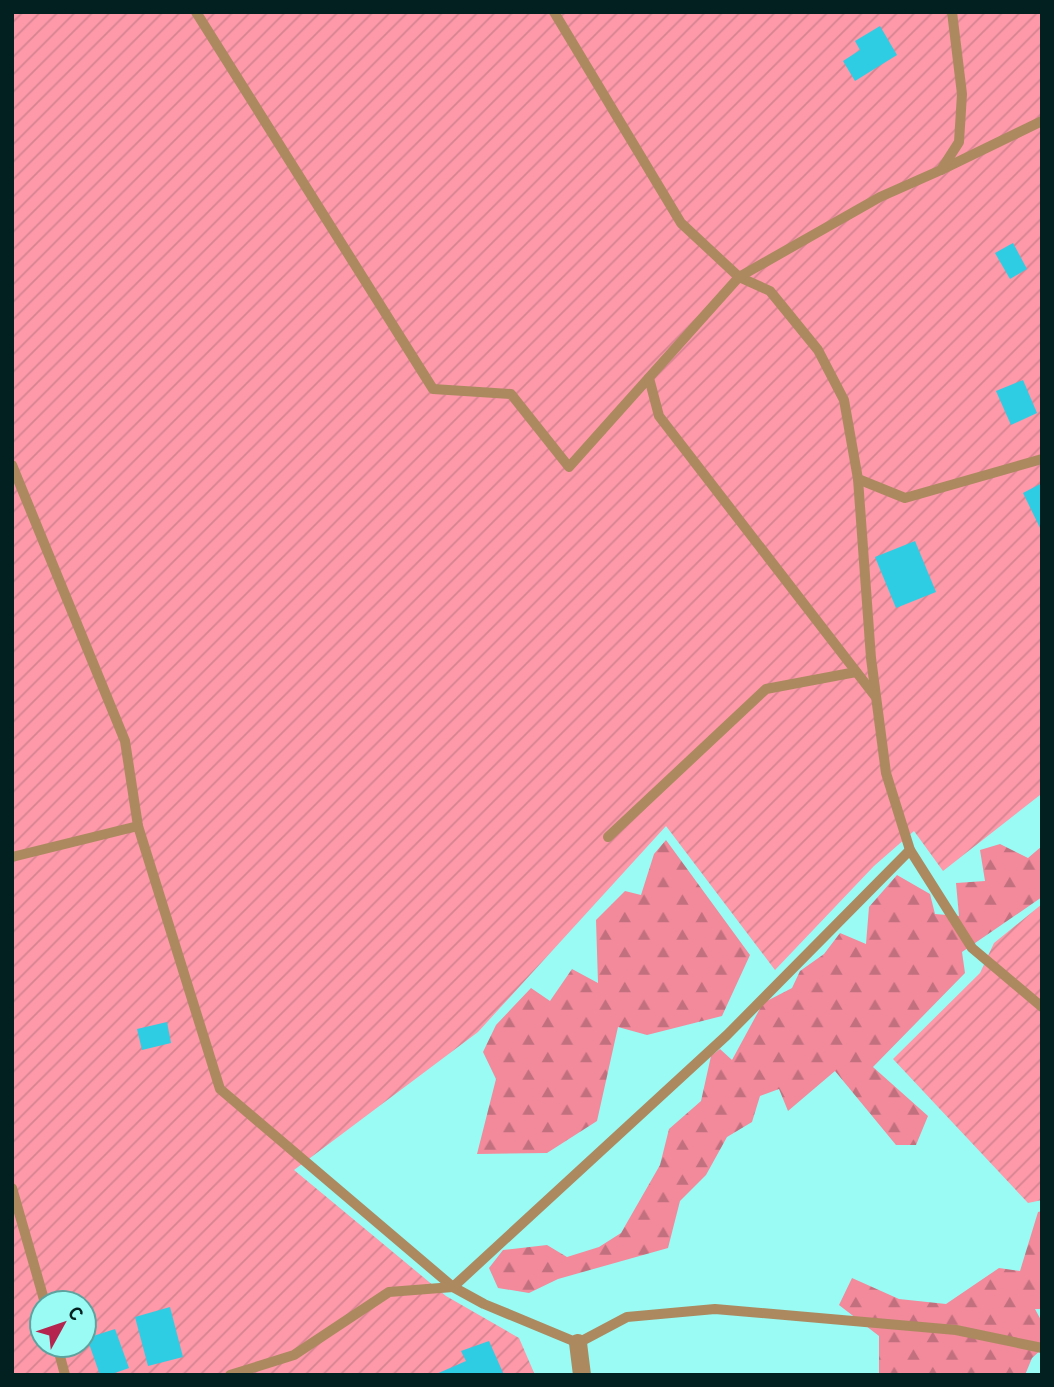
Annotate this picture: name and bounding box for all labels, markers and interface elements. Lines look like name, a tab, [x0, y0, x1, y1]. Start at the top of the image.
north arrow	[28, 1289, 98, 1359]
text: С	[61, 1302, 88, 1327]

